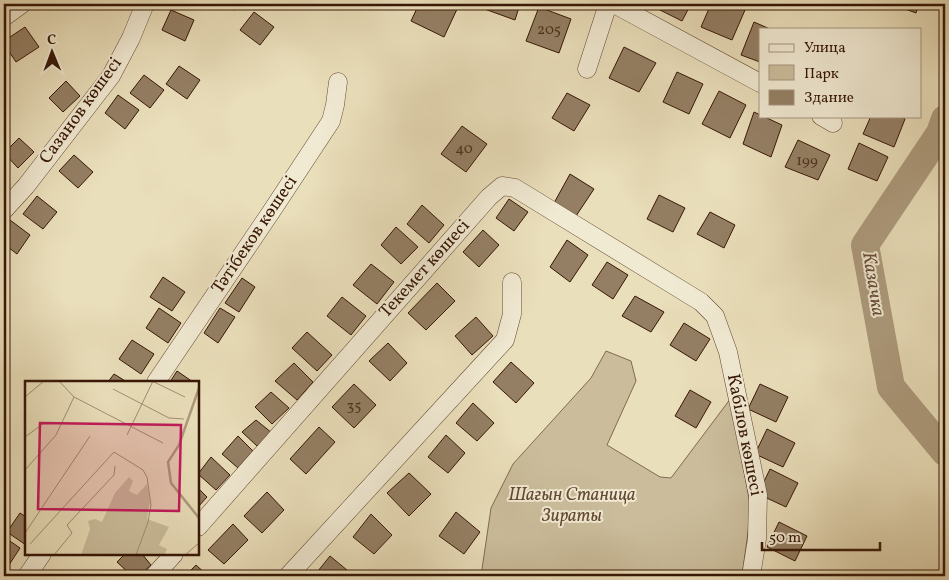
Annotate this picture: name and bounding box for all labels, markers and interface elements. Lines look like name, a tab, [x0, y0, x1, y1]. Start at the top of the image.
house number: 205	[537, 20, 561, 41]
north arrow	[28, 28, 78, 78]
legend	[759, 28, 922, 118]
text: С	[47, 31, 56, 50]
text: Улица	[804, 38, 846, 59]
street label: Сазанов көшесі	[34, 52, 128, 170]
text: Парк	[804, 64, 839, 85]
text: Здание	[804, 88, 854, 109]
house number: 40	[455, 139, 473, 160]
house number: 199	[796, 151, 818, 172]
street label: Тәтібеков көшесі	[206, 171, 304, 299]
street label: Текемет көшесі	[374, 214, 476, 324]
water label: Казачка	[855, 250, 891, 318]
street label: Кабілов көшесі	[720, 372, 768, 498]
inset map	[25, 381, 199, 555]
house number: 35	[347, 396, 361, 417]
park label: Шағын Станица Зираты	[508, 483, 636, 529]
scale bar	[762, 520, 879, 552]
text: 50 m	[769, 528, 801, 549]

